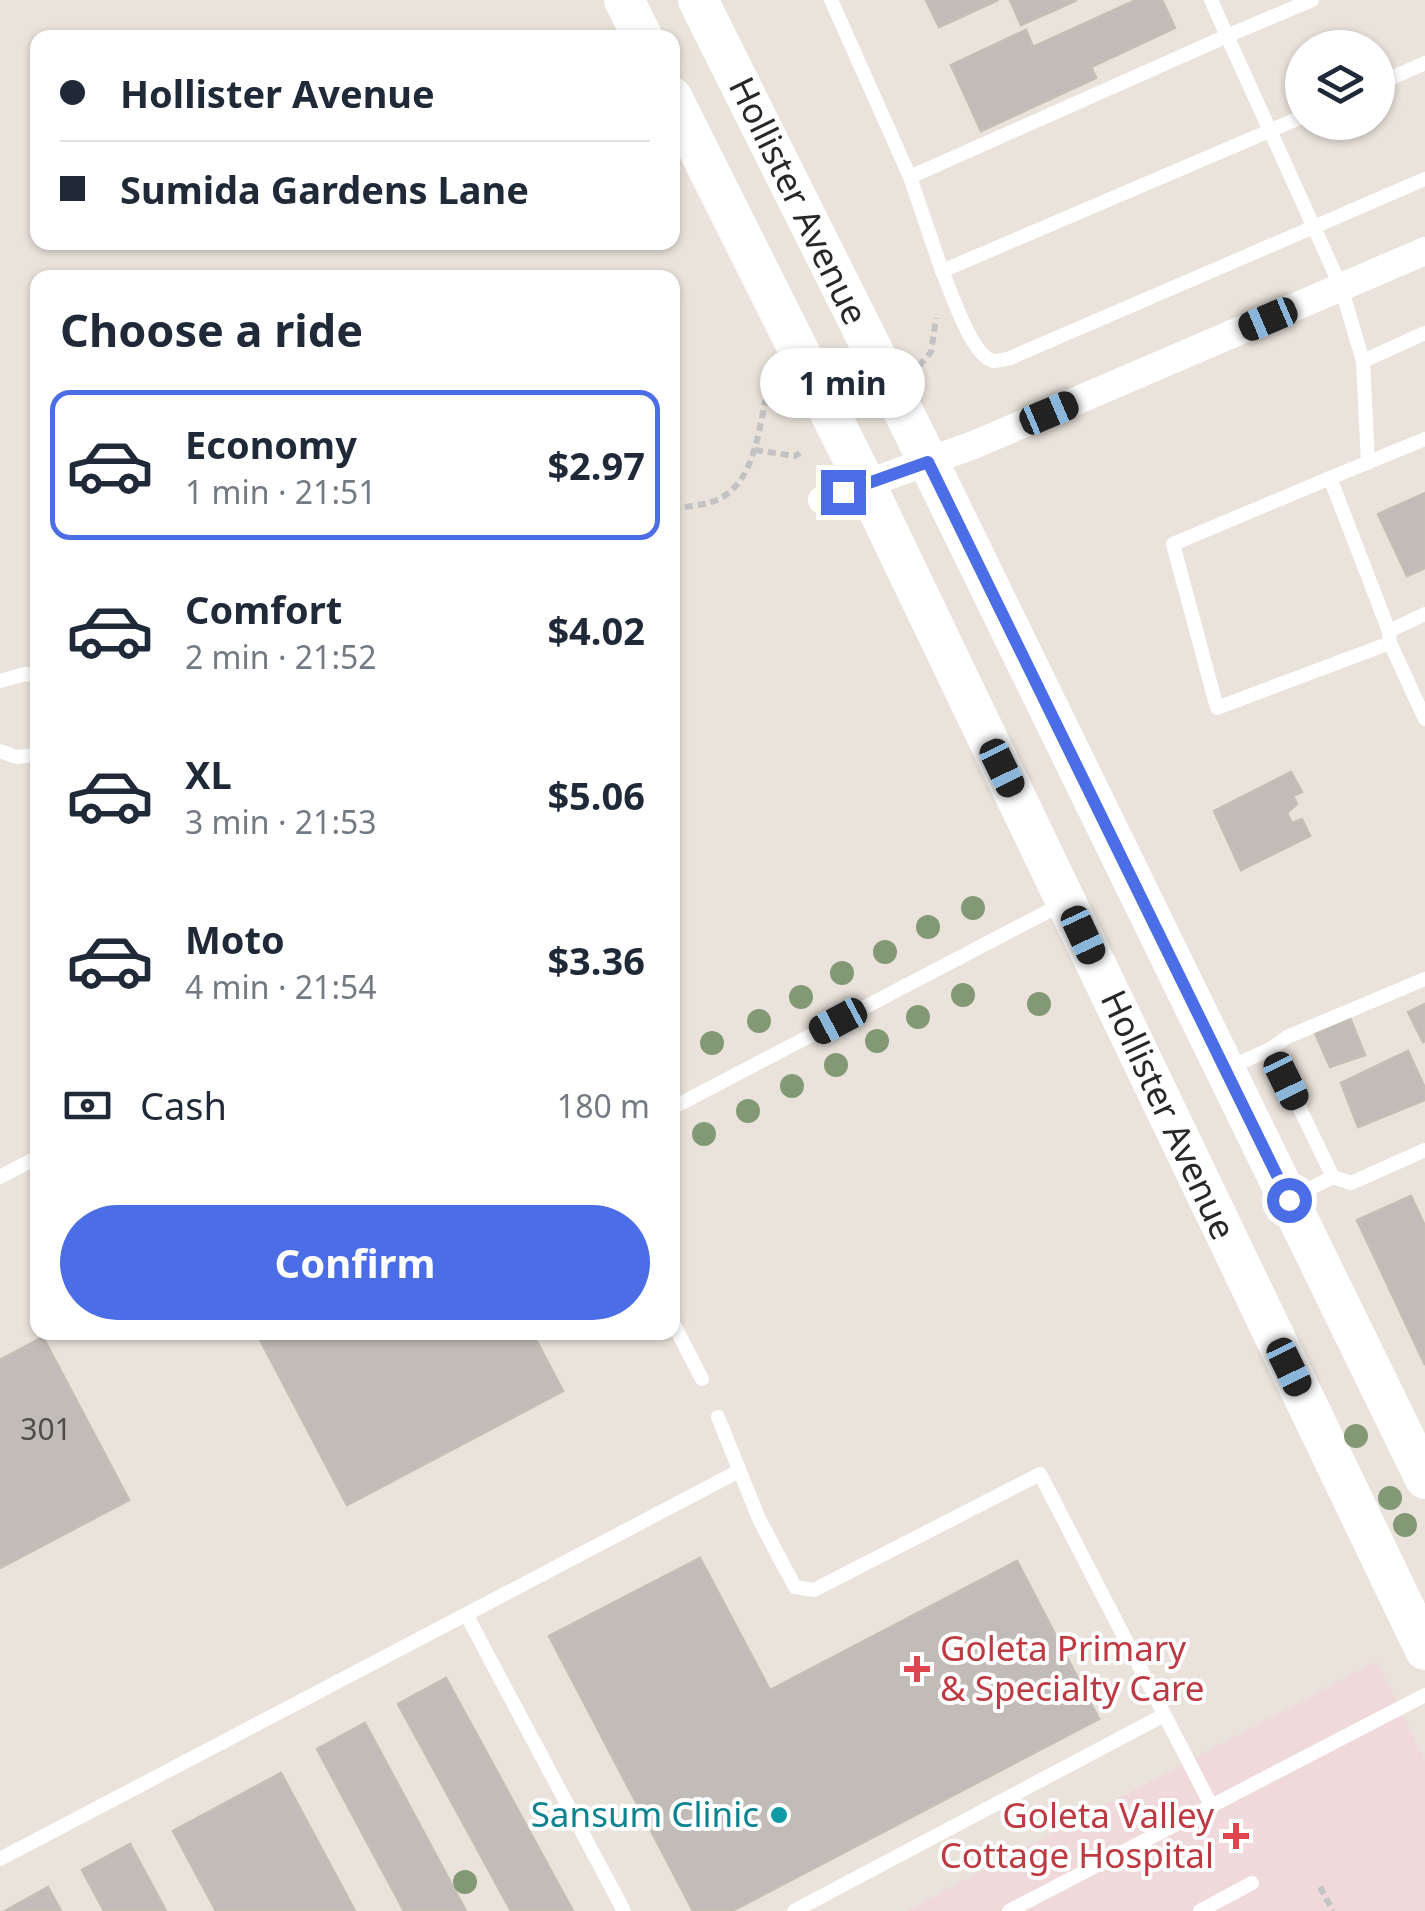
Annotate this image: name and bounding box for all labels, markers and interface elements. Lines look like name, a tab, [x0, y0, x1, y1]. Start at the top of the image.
map controls	[1285, 30, 1395, 140]
button: layers	[1285, 30, 1395, 140]
text: Hollister Avenue	[120, 67, 435, 119]
street label: Hollister Avenue	[719, 69, 880, 332]
text: Sumida Gardens Lane	[120, 163, 529, 215]
car	[1235, 293, 1301, 345]
text: Choose a ride	[60, 299, 363, 360]
callout: 1 min	[760, 347, 926, 417]
text: 1 min	[798, 361, 887, 404]
car	[1016, 387, 1082, 439]
text: Economy	[185, 418, 357, 470]
icon: car	[65, 420, 155, 510]
text: $2.97	[547, 439, 645, 491]
text: 1 min · 21:51	[185, 470, 377, 513]
route end	[821, 470, 866, 515]
text: Comfort	[185, 583, 342, 635]
icon: car	[65, 585, 155, 675]
text: $4.02	[547, 604, 645, 656]
text: 2 min · 21:52	[185, 635, 377, 678]
car	[975, 734, 1029, 802]
text: XL	[185, 748, 232, 800]
icon: car	[65, 750, 155, 840]
text: $5.06	[547, 769, 645, 821]
text: 3 min · 21:53	[185, 800, 377, 843]
car	[1057, 901, 1109, 969]
text: Moto	[185, 913, 285, 965]
icon: car	[65, 915, 155, 1005]
text: $3.36	[547, 934, 645, 986]
text: 4 min · 21:54	[185, 965, 377, 1008]
street label: Hollister Avenue	[1091, 982, 1248, 1247]
car	[804, 994, 872, 1048]
car	[1259, 1047, 1313, 1115]
icon: cash	[60, 1078, 115, 1133]
text: Cash	[140, 1079, 227, 1131]
text: 180 m	[557, 1084, 650, 1127]
route start	[1267, 1178, 1312, 1223]
button: Confirm	[60, 1205, 650, 1320]
car	[1262, 1333, 1316, 1401]
house number: 301	[20, 1408, 72, 1449]
place label: Goleta Primary & Specialty Care	[940, 1624, 1205, 1711]
marker: Goleta Primary & Specialty Care	[904, 1656, 930, 1682]
place label: Sansum Clinic	[531, 1790, 759, 1837]
place label: Goleta Valley Cottage Hospital	[940, 1791, 1214, 1878]
marker: Sansum Clinic	[768, 1804, 790, 1826]
marker: Goleta Valley Cottage Hospital	[1223, 1823, 1249, 1849]

